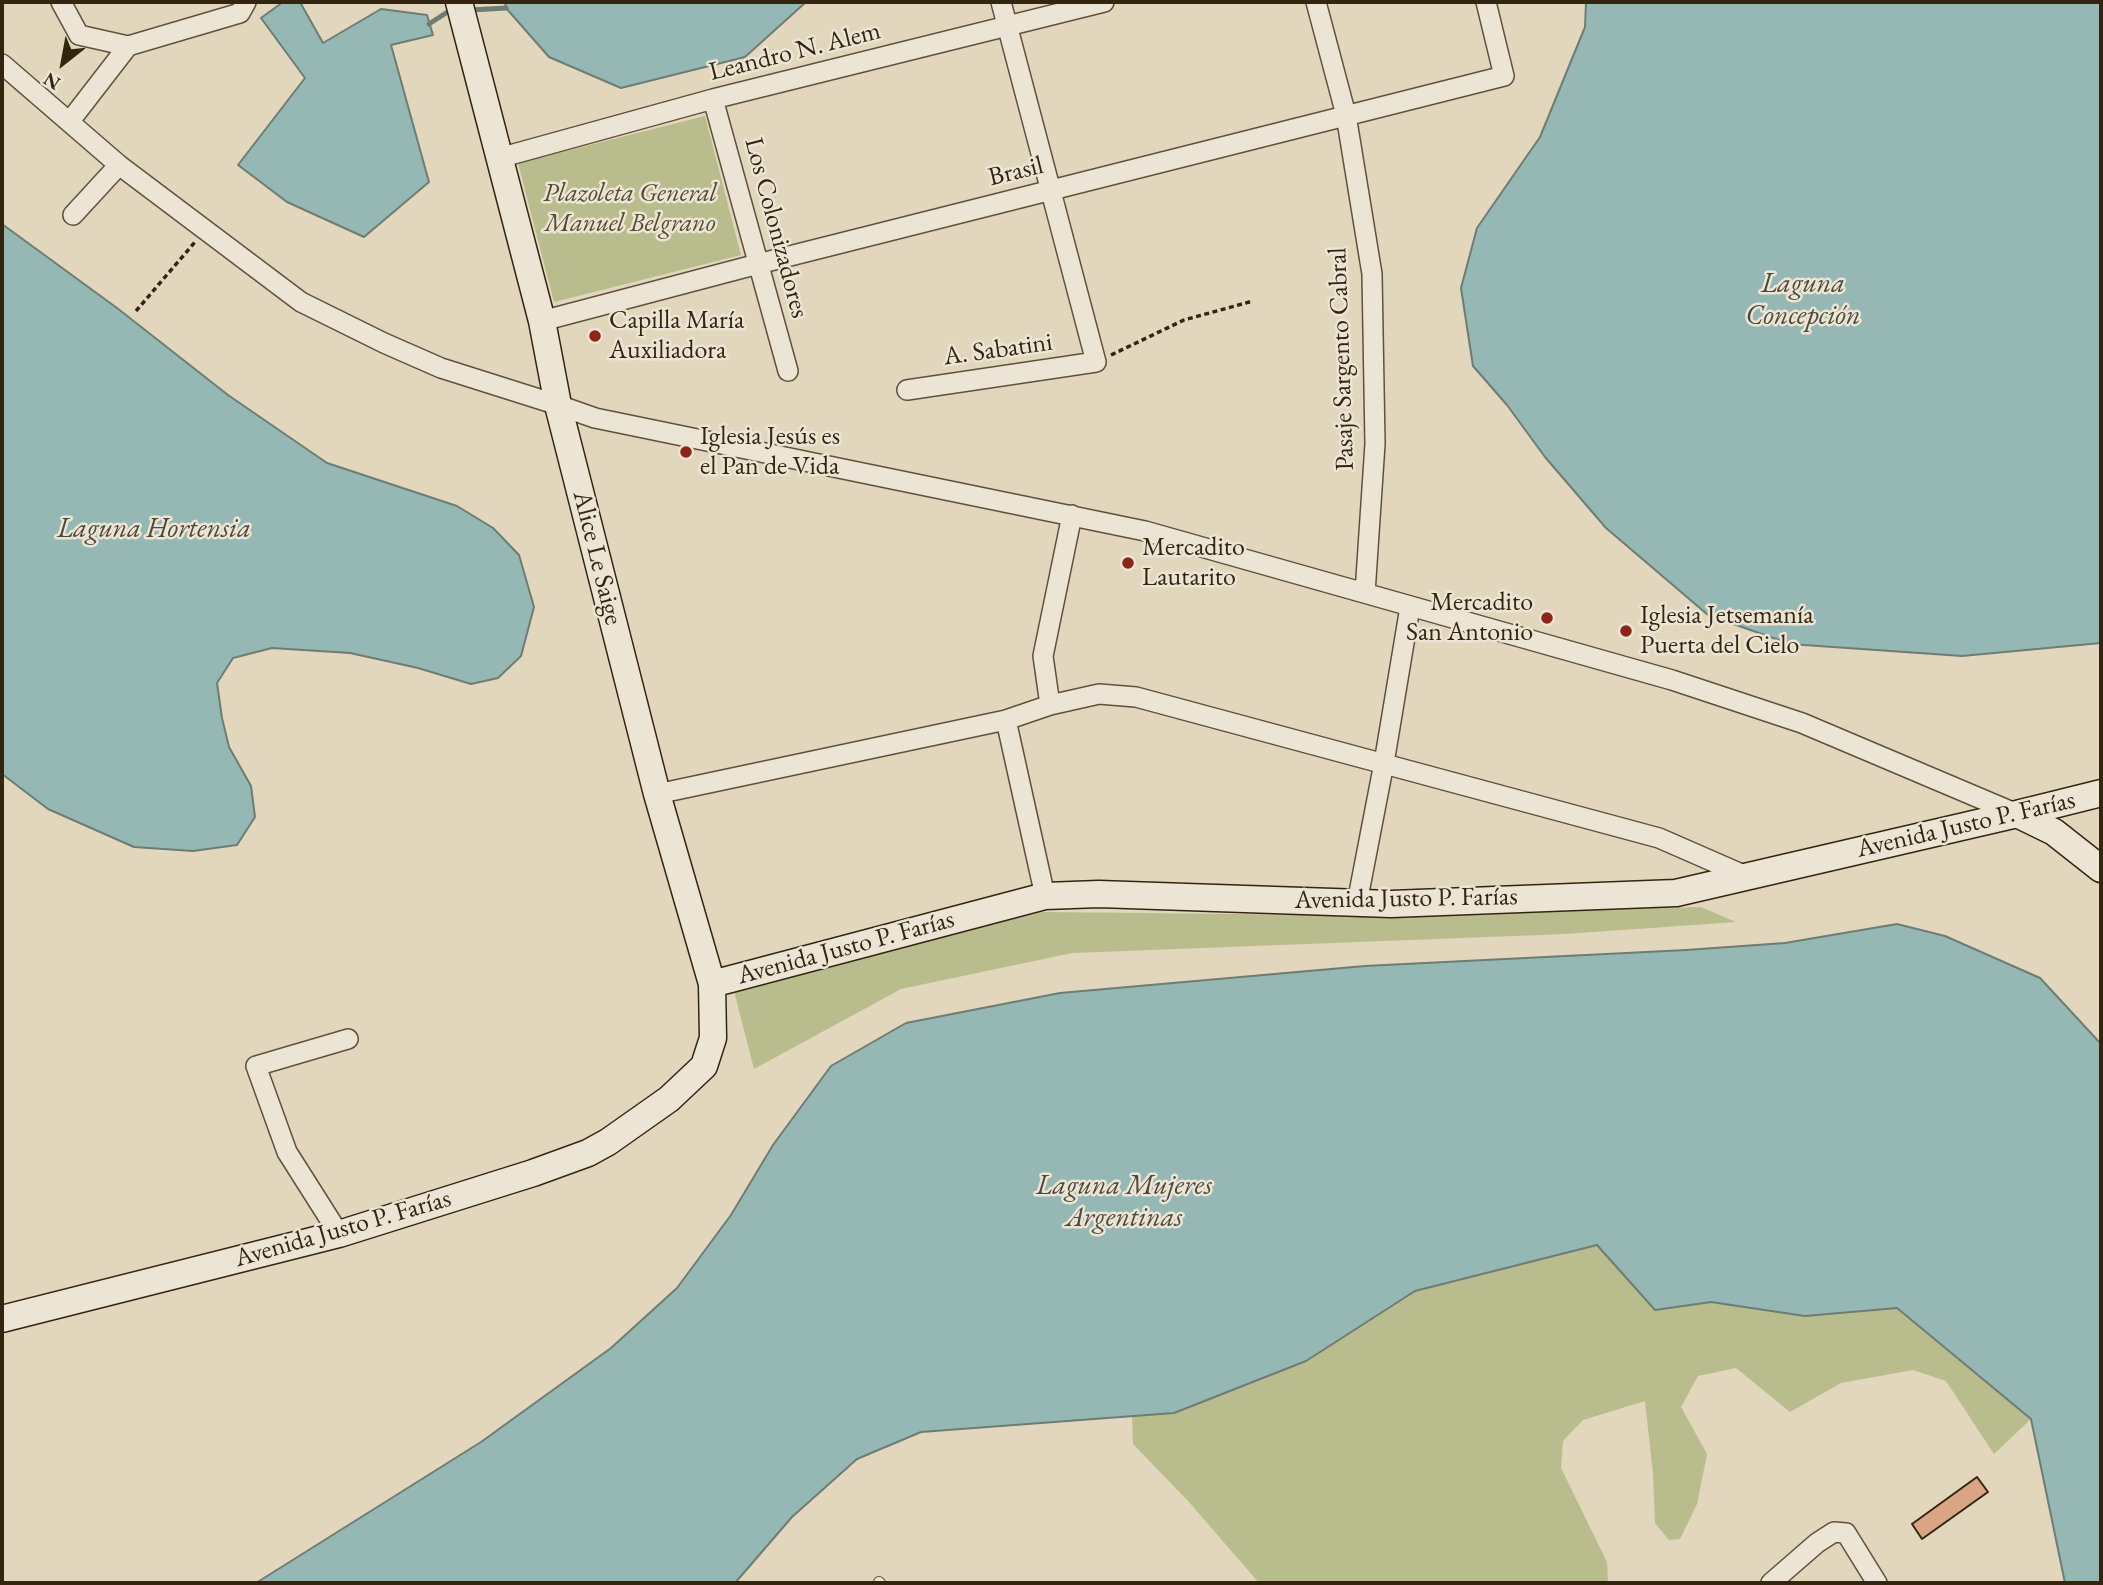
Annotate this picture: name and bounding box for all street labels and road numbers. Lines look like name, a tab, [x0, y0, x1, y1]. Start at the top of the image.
street label: Leandro N. Alem	[706, 16, 884, 88]
street label: Los Colonizadores	[737, 135, 815, 321]
street label: Brasil	[985, 150, 1047, 194]
street label: Pasaje Sargento Cabral	[1323, 247, 1361, 471]
street label: A. Sabatini	[942, 327, 1054, 373]
street label: Alice Le Saige	[565, 488, 629, 628]
street label: Avenida Justo P. Farías	[1854, 785, 2078, 865]
street label: Avenida Justo P. Farías	[1294, 881, 1518, 917]
street label: Avenida Justo P. Farías	[734, 904, 958, 992]
street label: Avenida Justo P. Farías	[231, 1183, 455, 1275]

